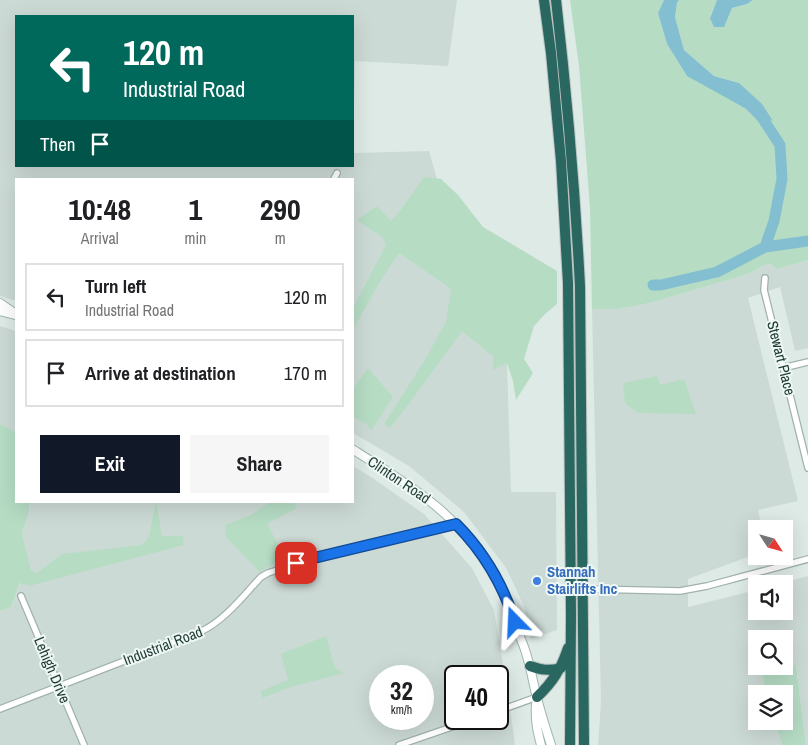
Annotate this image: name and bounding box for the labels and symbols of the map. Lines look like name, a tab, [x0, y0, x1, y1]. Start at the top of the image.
street label: Stewart Place	[762, 319, 801, 397]
street label: Clinton Road	[364, 451, 435, 508]
north arrow	[748, 520, 792, 565]
pin	[275, 542, 317, 584]
place label: Stannah Stairlifts Inc	[547, 561, 618, 599]
marker: Stannah Stairlifts Inc	[531, 575, 543, 587]
position arrow	[488, 595, 540, 647]
street label: Industrial Road	[120, 621, 206, 670]
street label: Lehigh Drive	[29, 633, 76, 706]
speed limit sign: 40	[444, 665, 509, 730]

